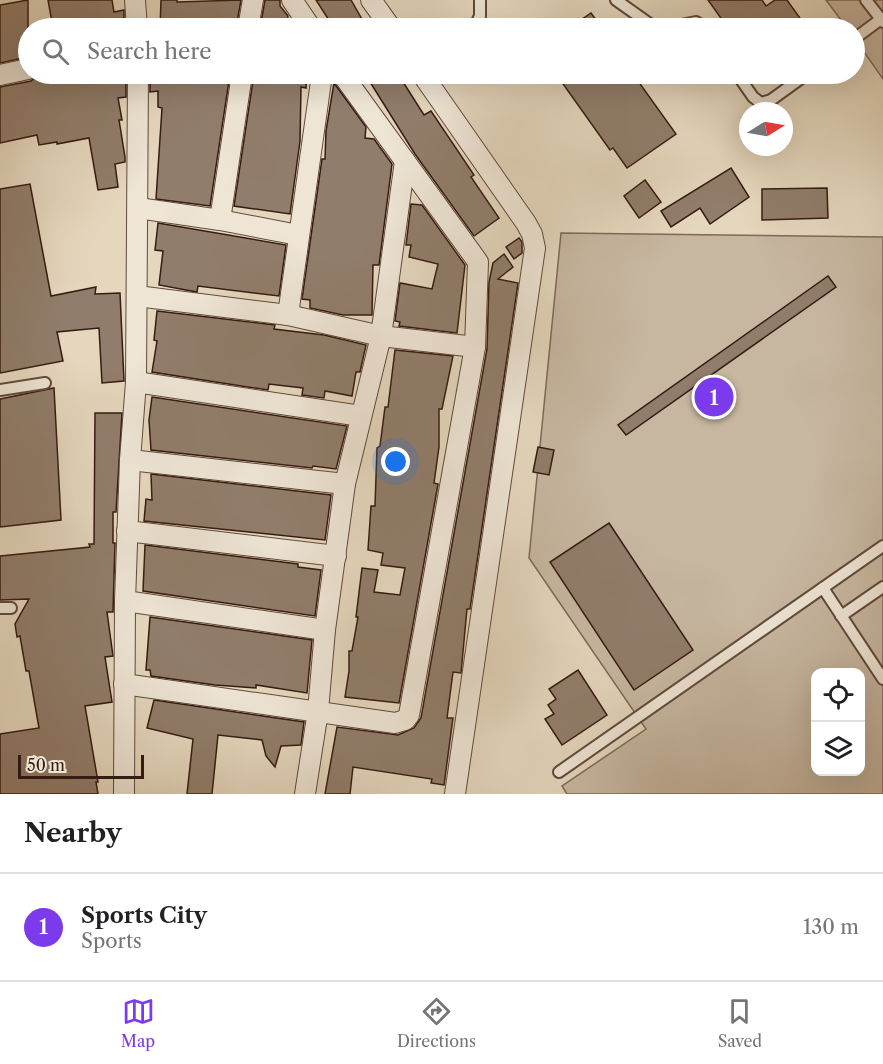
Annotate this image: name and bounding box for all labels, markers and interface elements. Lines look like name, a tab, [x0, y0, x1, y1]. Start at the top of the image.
search box	[18, 18, 865, 84]
icon: search	[39, 35, 72, 68]
text: Search here	[87, 38, 212, 65]
north arrow	[739, 102, 793, 156]
pin: 1	[694, 374, 734, 420]
your location	[381, 447, 410, 476]
map controls	[811, 668, 865, 776]
button: locate	[811, 668, 865, 722]
button: layers	[811, 722, 865, 776]
scale bar	[18, 752, 144, 780]
text: 50 m	[27, 755, 65, 775]
text: Nearby	[24, 817, 122, 849]
text: Sports City	[81, 902, 207, 929]
text: 1	[39, 915, 48, 939]
text: 130 m	[803, 915, 859, 939]
text: Sports	[81, 929, 142, 953]
tab: Map	[121, 995, 155, 1051]
tab: Directions	[397, 995, 476, 1051]
tab: Saved	[718, 995, 762, 1051]

